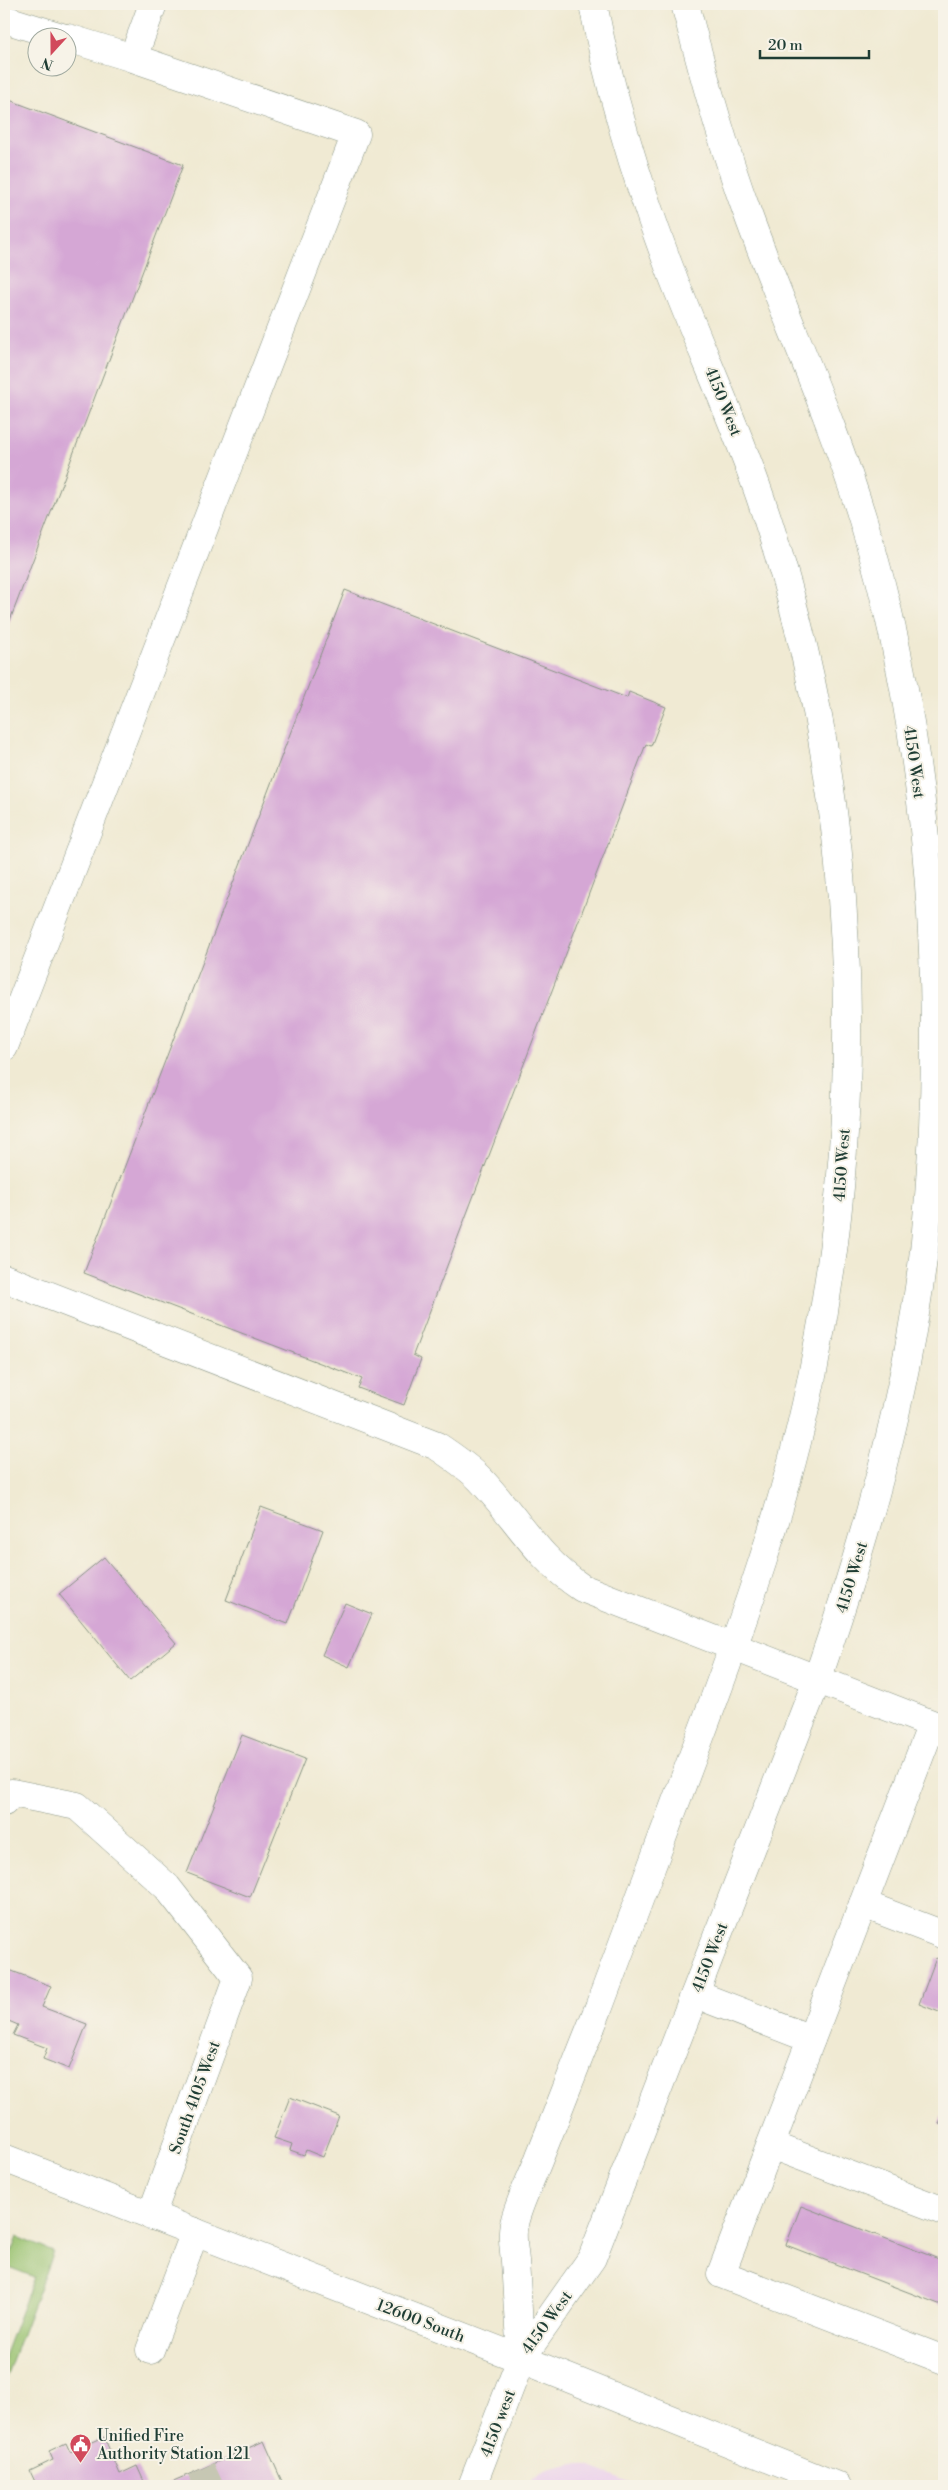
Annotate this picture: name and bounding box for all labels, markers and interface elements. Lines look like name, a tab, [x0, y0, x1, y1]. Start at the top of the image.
north arrow	[28, 28, 78, 78]
scale bar	[760, 28, 869, 60]
text: 20 m	[768, 36, 803, 55]
text: N	[39, 53, 56, 74]
street label: 4150 West	[700, 364, 746, 440]
street label: 4150 West	[899, 724, 929, 800]
street label: 4150 West	[829, 1127, 855, 1202]
street label: 4150 West	[832, 1539, 872, 1615]
street label: 4150 West	[687, 1919, 733, 1995]
street label: South 4105 West	[165, 2038, 225, 2157]
street label: 4150 West	[517, 2287, 577, 2358]
street label: 12600 South	[374, 2295, 468, 2347]
street label: 4150 west	[476, 2386, 520, 2460]
place label: Unified Fire Authority Station 121	[96, 2426, 250, 2464]
public building icon: Unified Fire Authority Station 121	[69, 2432, 93, 2463]

